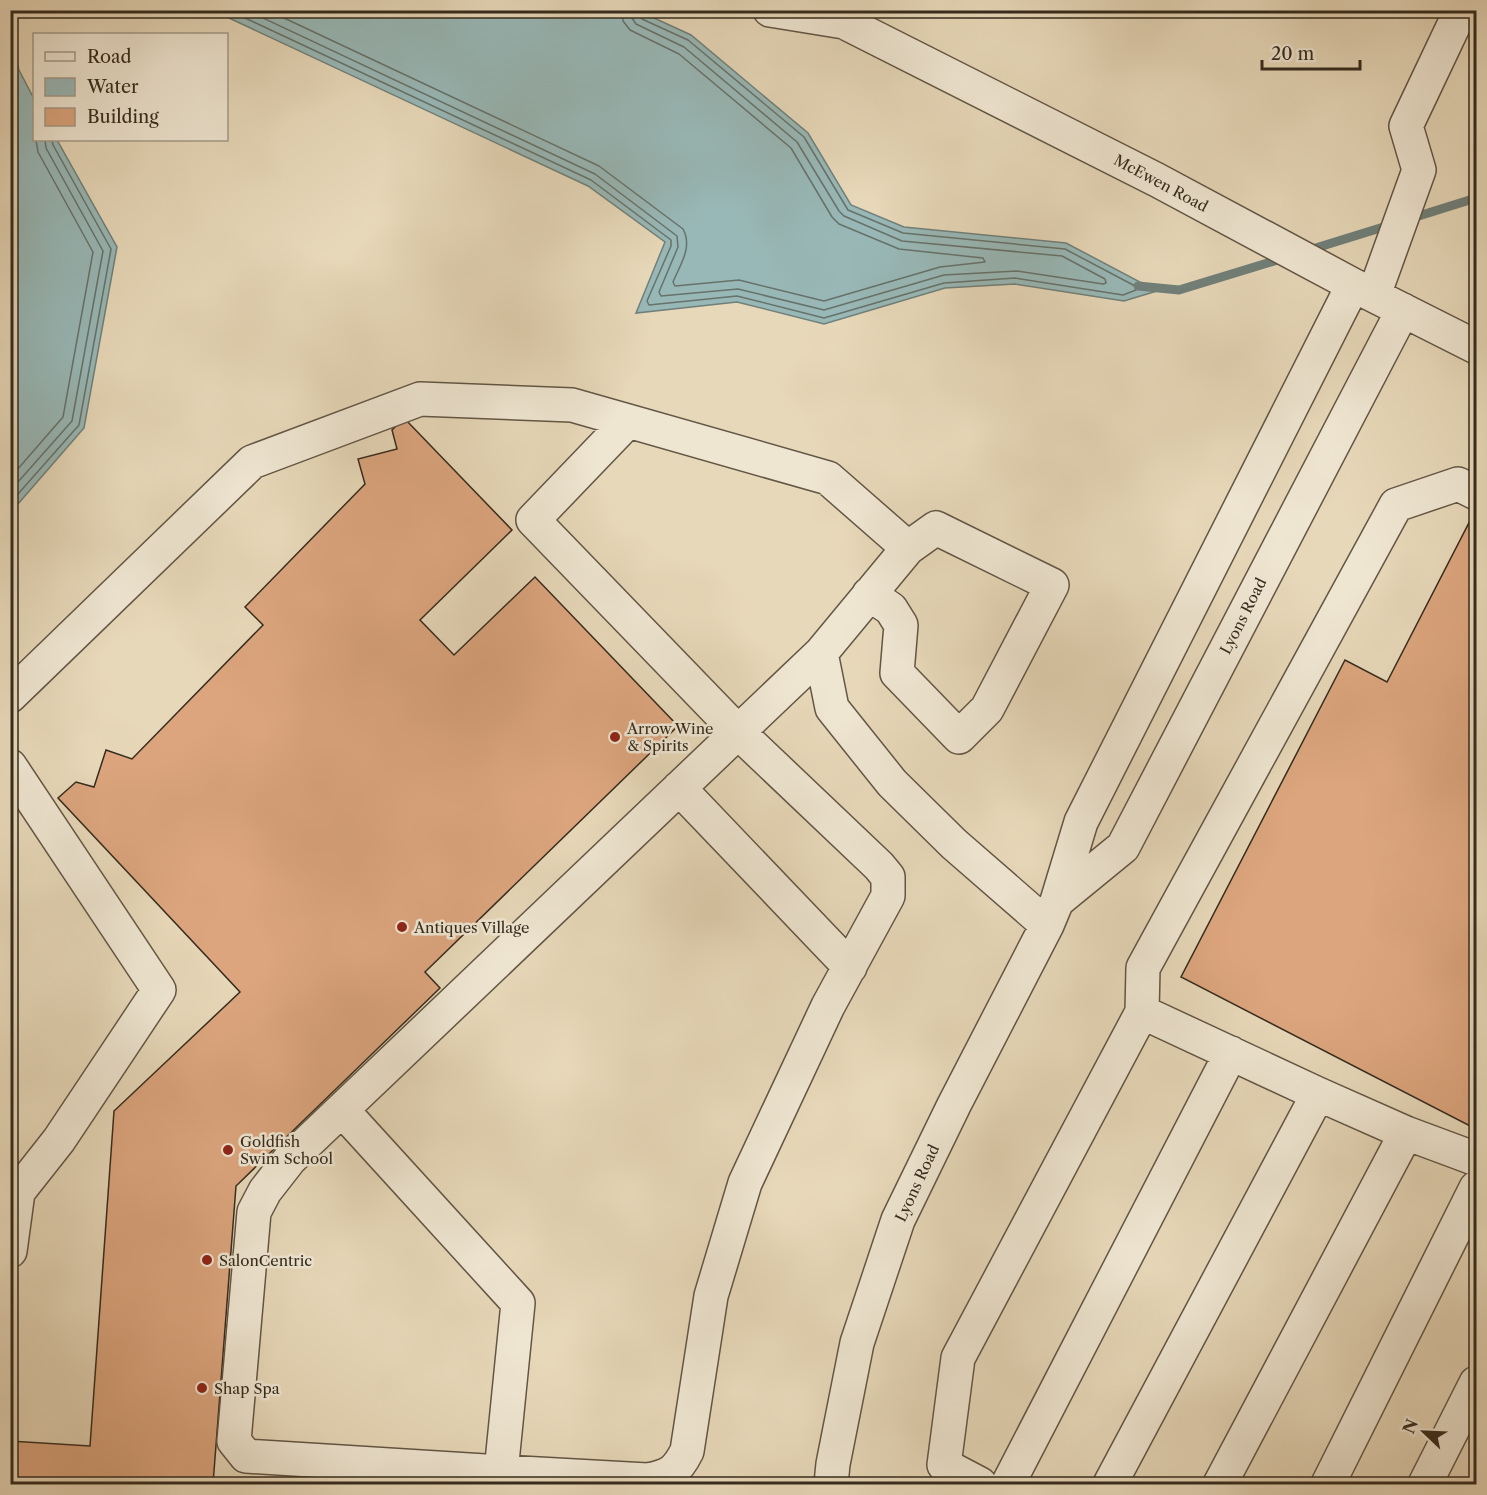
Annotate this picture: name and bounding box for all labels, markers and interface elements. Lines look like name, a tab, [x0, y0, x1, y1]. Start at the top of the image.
legend	[33, 33, 228, 141]
scale bar	[1262, 33, 1360, 71]
text: 20 m	[1271, 43, 1315, 65]
text: Road	[87, 46, 132, 68]
text: Water	[86, 76, 139, 98]
text: Building	[87, 106, 159, 128]
street label: McEwen Road	[1111, 150, 1211, 216]
street label: Lyons Road	[1216, 575, 1270, 657]
place label: Arrow Wine & Spirits	[626, 719, 713, 755]
marker: Arrow Wine & Spirits	[608, 730, 622, 744]
place label: Antiques Village	[413, 918, 529, 937]
marker: Antiques Village	[395, 920, 409, 934]
place label: Goldfish Swim School	[240, 1132, 333, 1168]
street label: Lyons Road	[891, 1141, 943, 1225]
marker: Goldfish Swim School	[221, 1143, 235, 1157]
place label: SalonCentric	[219, 1251, 312, 1270]
marker: SalonCentric	[200, 1253, 214, 1267]
place label: Shap Spa	[214, 1379, 280, 1398]
marker: Shap Spa	[195, 1381, 209, 1395]
north arrow	[1394, 1402, 1454, 1462]
text: N	[1398, 1416, 1422, 1436]

